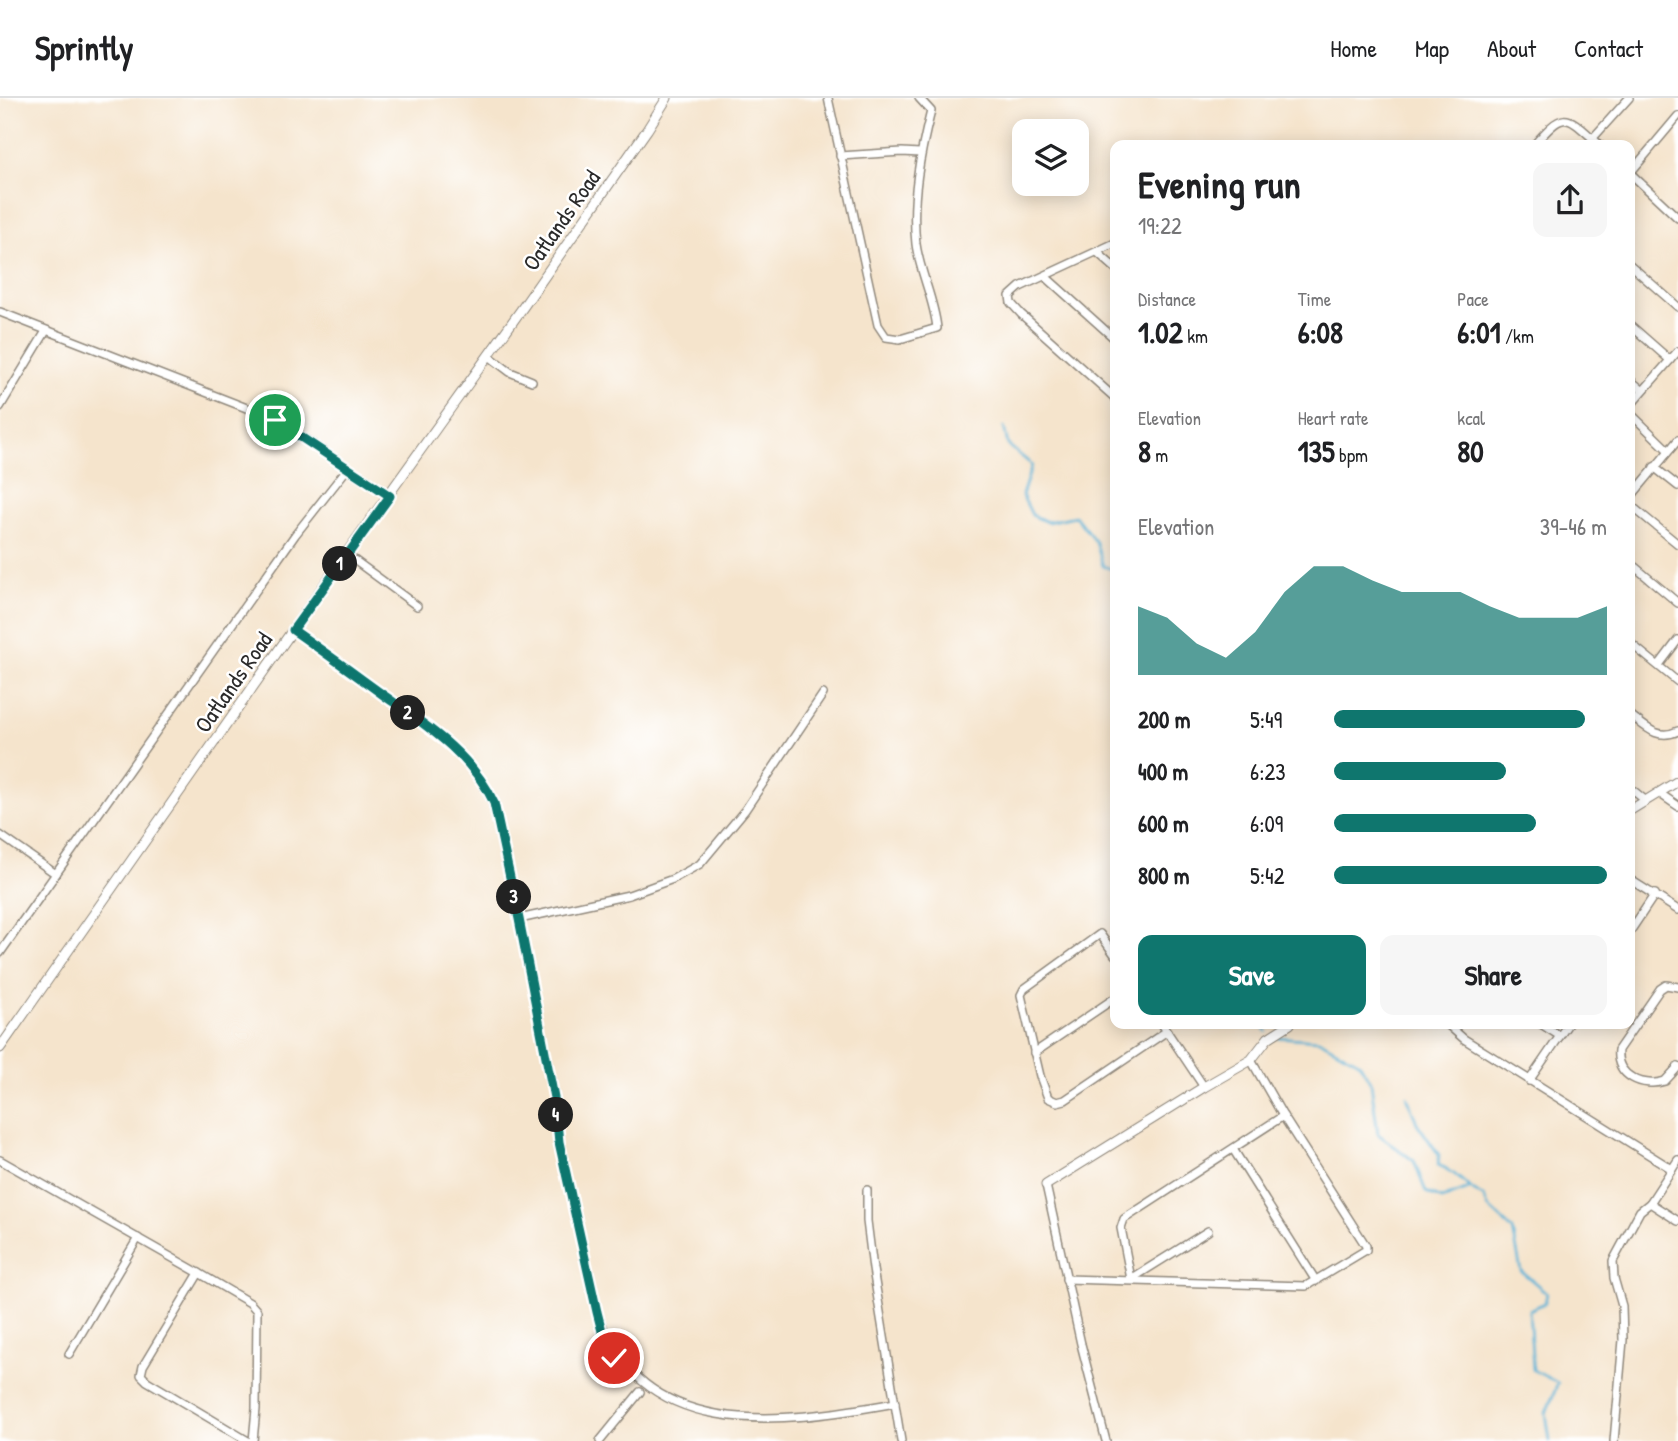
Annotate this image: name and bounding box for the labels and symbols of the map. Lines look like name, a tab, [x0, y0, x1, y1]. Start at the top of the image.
street label: Oatlands Road	[515, 164, 607, 276]
pin	[245, 390, 305, 450]
pin: 1	[322, 546, 358, 582]
street label: Oatlands Road	[187, 626, 279, 738]
pin: 2	[390, 696, 426, 730]
pin: 3	[496, 880, 532, 914]
pin: 4	[538, 1098, 574, 1132]
pin	[584, 1328, 644, 1388]

